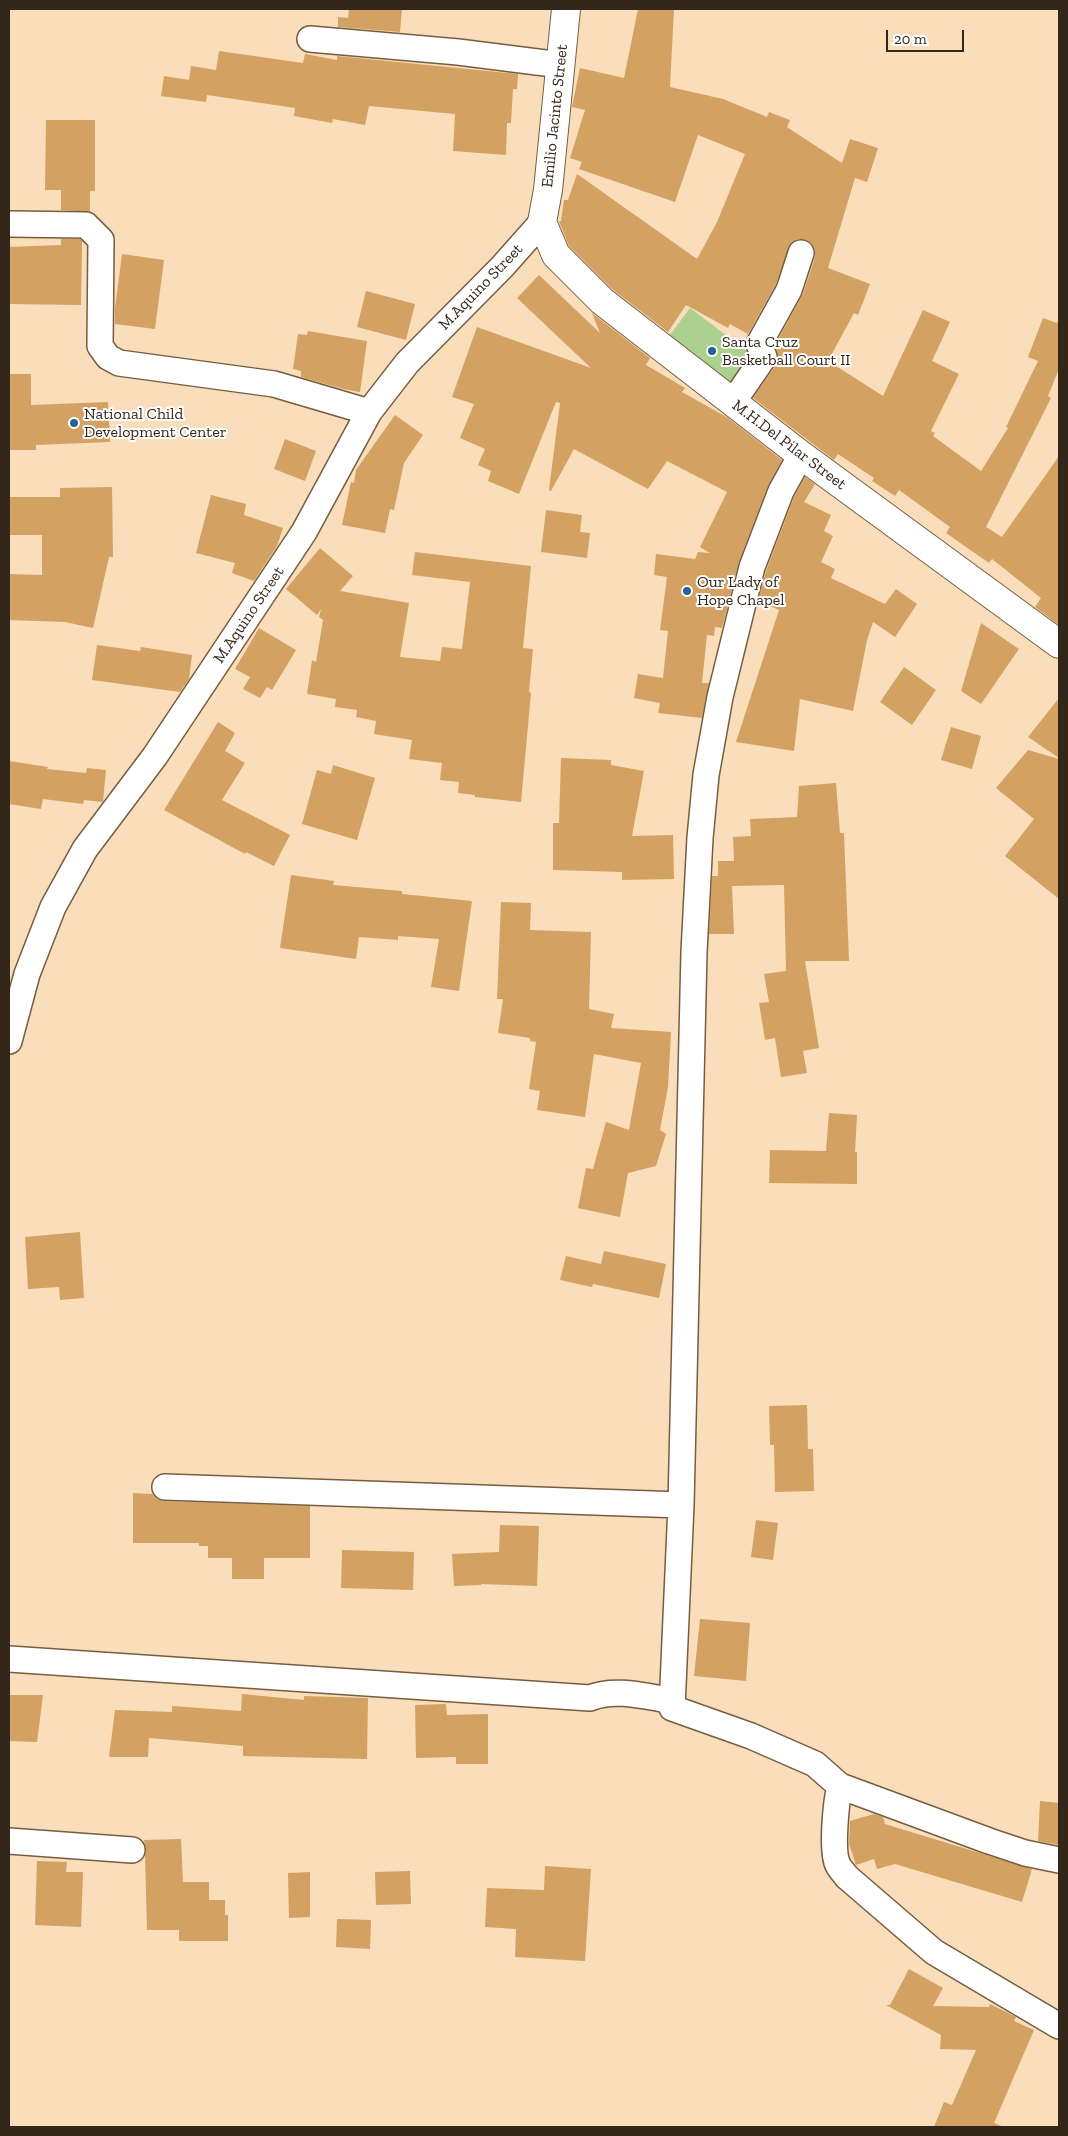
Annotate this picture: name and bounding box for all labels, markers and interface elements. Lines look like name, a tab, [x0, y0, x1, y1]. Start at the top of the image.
scale bar	[888, 20, 966, 52]
text: 20 m	[894, 30, 927, 48]
street label: Emilio Jacinto Street	[538, 43, 572, 189]
street label: M.Aquino Street	[435, 240, 527, 334]
place label: Santa Cruz Basketball Court II	[722, 332, 850, 370]
marker: Santa Cruz Basketball Court II	[706, 345, 718, 357]
street label: M.H.Del Pilar Street	[728, 396, 850, 494]
place label: National Child Development Center	[84, 404, 226, 442]
marker: National Child Development Center	[68, 417, 80, 429]
street label: M.Aquino Street	[209, 563, 289, 667]
place label: Our Lady of Hope Chapel	[697, 572, 784, 610]
marker: Our Lady of Hope Chapel	[681, 585, 693, 597]

